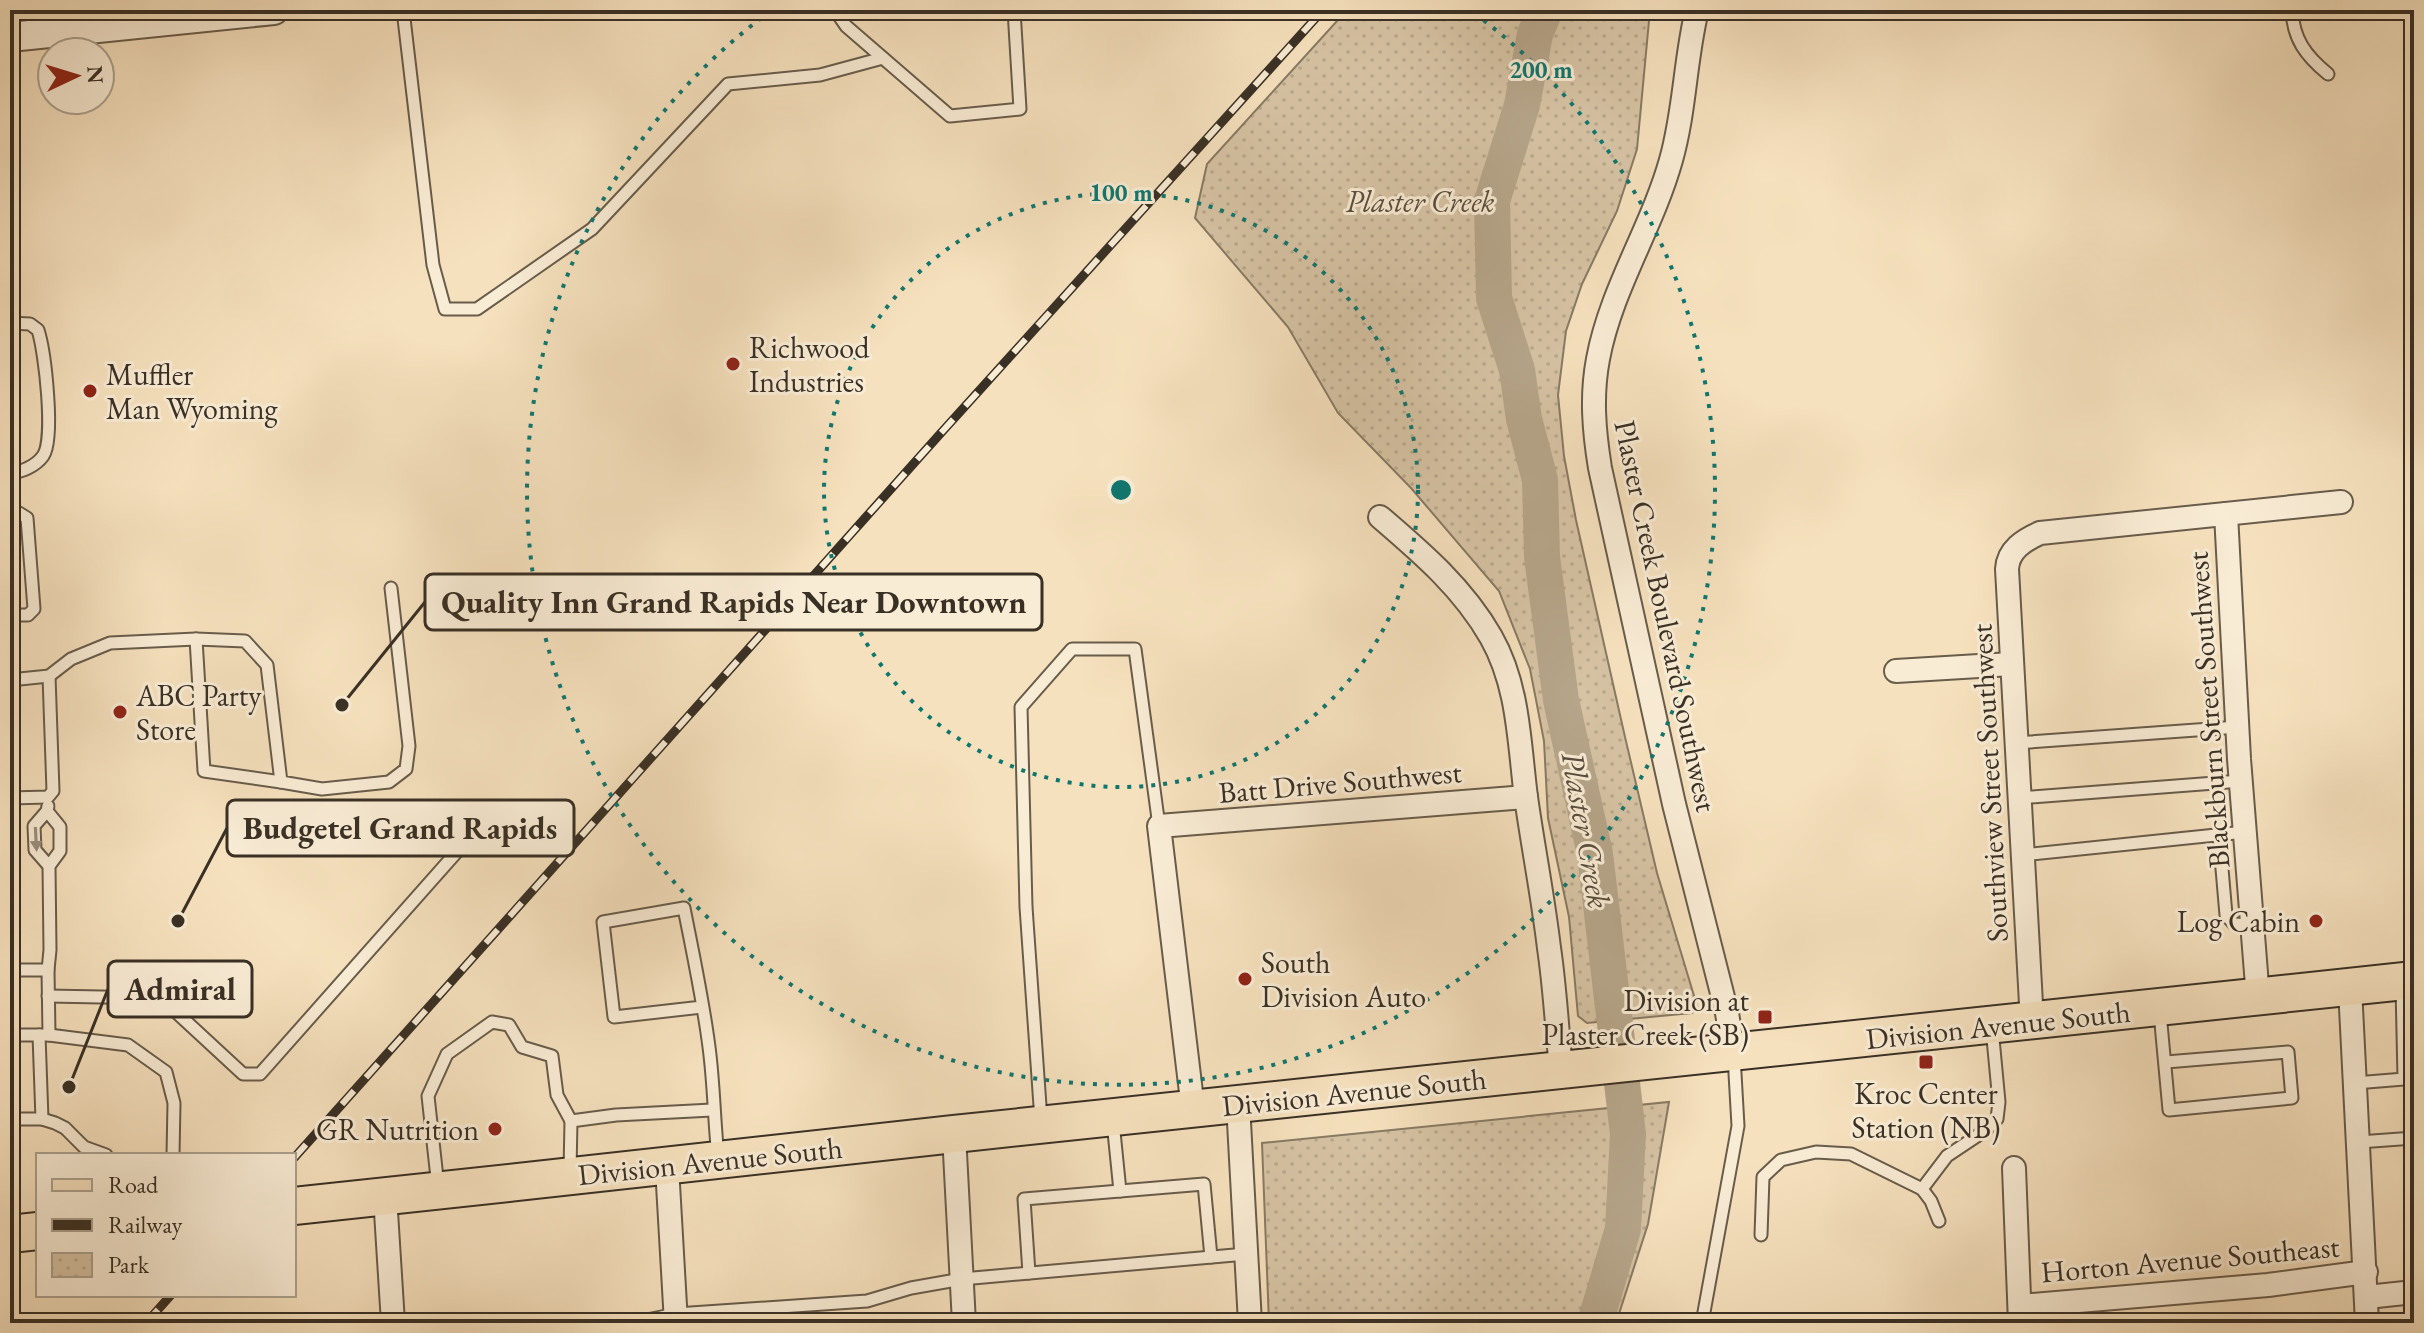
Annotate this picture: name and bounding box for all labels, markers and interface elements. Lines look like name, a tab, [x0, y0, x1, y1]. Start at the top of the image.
north arrow	[36, 36, 116, 116]
text: 200 m	[1509, 54, 1573, 85]
text: N	[80, 65, 111, 85]
text: 100 m	[1089, 177, 1153, 208]
park label: Plaster Creek	[1346, 182, 1495, 221]
place label: Richwood Industries	[749, 328, 870, 401]
place label: Muffler Man Wyoming	[106, 355, 278, 428]
marker: Richwood Industries	[724, 355, 742, 373]
marker: Muffler Man Wyoming	[81, 382, 99, 400]
street label: Plaster Creek Boulevard Southwest	[1605, 417, 1727, 816]
centre of rings	[1107, 476, 1135, 504]
street label: Blackburn Street Southwest	[2177, 550, 2239, 870]
callout: Quality Inn Grand Rapids Near Downtown	[425, 574, 1042, 630]
text: Quality Inn Grand Rapids Near Downtown	[441, 581, 1027, 623]
street label: Southview Street Southwest	[1961, 622, 2017, 943]
place label: ABC Party Store	[135, 676, 262, 749]
marker: ABC Party Store	[111, 703, 129, 721]
water label: Plaster Creek	[1552, 748, 1621, 912]
street label: Batt Drive Southwest	[1217, 752, 1464, 812]
callout: Budgetel Grand Rapids	[227, 800, 574, 856]
text: Budgetel Grand Rapids	[243, 807, 557, 849]
one-way arrow	[29, 827, 42, 852]
place label: Log Cabin	[2177, 902, 2300, 941]
marker: Log Cabin	[2307, 912, 2325, 930]
place label: South Division Auto	[1261, 943, 1426, 1016]
callout: Admiral	[108, 961, 252, 1017]
text: Admiral	[123, 968, 236, 1010]
marker: South Division Auto	[1236, 970, 1254, 988]
place label: Division at Plaster Creek (SB)	[1541, 981, 1750, 1054]
street label: Division Avenue South	[1864, 992, 2132, 1058]
marker: Division at Plaster Creek (SB)	[1756, 1008, 1774, 1026]
marker: Kroc Center Station (NB)	[1917, 1053, 1935, 1071]
street label: Division Avenue South	[1220, 1059, 1488, 1125]
place label: Kroc Center Station (NB)	[1851, 1074, 2001, 1147]
place label: GR Nutrition	[316, 1110, 479, 1149]
marker: GR Nutrition	[486, 1120, 504, 1138]
street label: Division Avenue South	[576, 1128, 844, 1194]
legend	[36, 1153, 296, 1297]
text: Road	[108, 1169, 159, 1200]
text: Railway	[108, 1209, 183, 1240]
street label: Horton Avenue Southeast	[2039, 1226, 2342, 1291]
text: Park	[108, 1249, 150, 1280]

